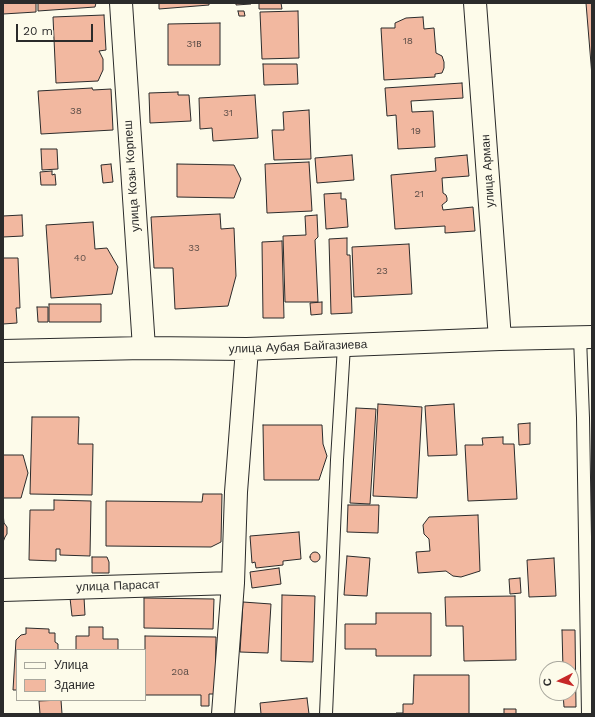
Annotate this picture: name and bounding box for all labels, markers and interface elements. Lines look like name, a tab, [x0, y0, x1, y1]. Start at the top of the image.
scale bar	[18, 16, 95, 42]
text: 20 m	[23, 24, 53, 38]
house number: 18	[403, 35, 413, 47]
house number: 31в	[186, 38, 202, 50]
house number: 38	[70, 105, 82, 117]
house number: 31	[223, 107, 233, 119]
street label: улица Козы Корпеш	[121, 120, 143, 232]
house number: 19	[411, 125, 421, 137]
street label: улица Арман	[478, 134, 498, 208]
house number: 21	[414, 188, 424, 200]
house number: 33	[188, 242, 200, 254]
house number: 40	[74, 252, 86, 264]
house number: 23	[376, 265, 388, 277]
street label: улица Аубая Байгазиева	[228, 337, 368, 357]
street label: улица Парасат	[76, 577, 160, 595]
legend	[16, 649, 146, 701]
text: Улица	[54, 658, 88, 672]
north arrow	[539, 661, 579, 701]
house number: 20а	[171, 666, 189, 678]
text: Здание	[54, 678, 95, 692]
text: С	[541, 678, 554, 687]

